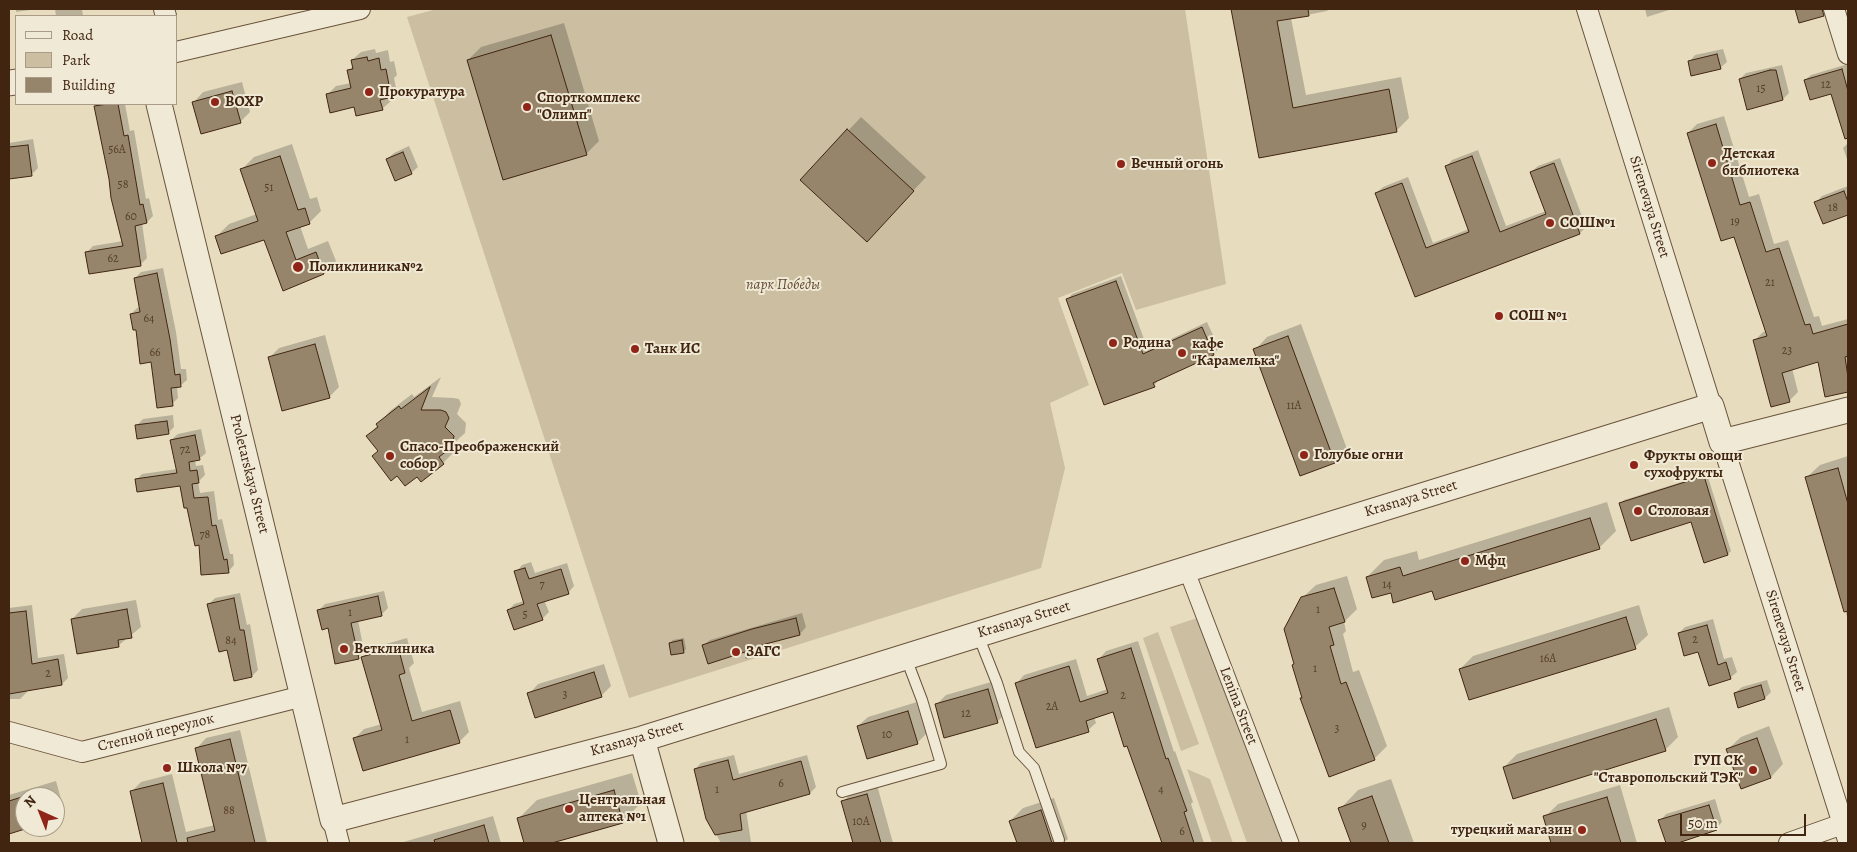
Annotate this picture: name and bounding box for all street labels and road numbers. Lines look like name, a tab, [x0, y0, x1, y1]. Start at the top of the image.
street label: Sirenevaya Street	[1625, 154, 1673, 260]
street label: Proletarskaya Street	[225, 412, 273, 536]
street label: Krasnaya Street	[1362, 476, 1460, 522]
street label: Sirenevaya Street	[1761, 588, 1809, 694]
street label: Krasnaya Street	[975, 597, 1073, 643]
street label: Lenina Street	[1215, 665, 1261, 747]
street label: Степной переулок	[96, 710, 216, 756]
street label: Krasnaya Street	[588, 717, 686, 761]

